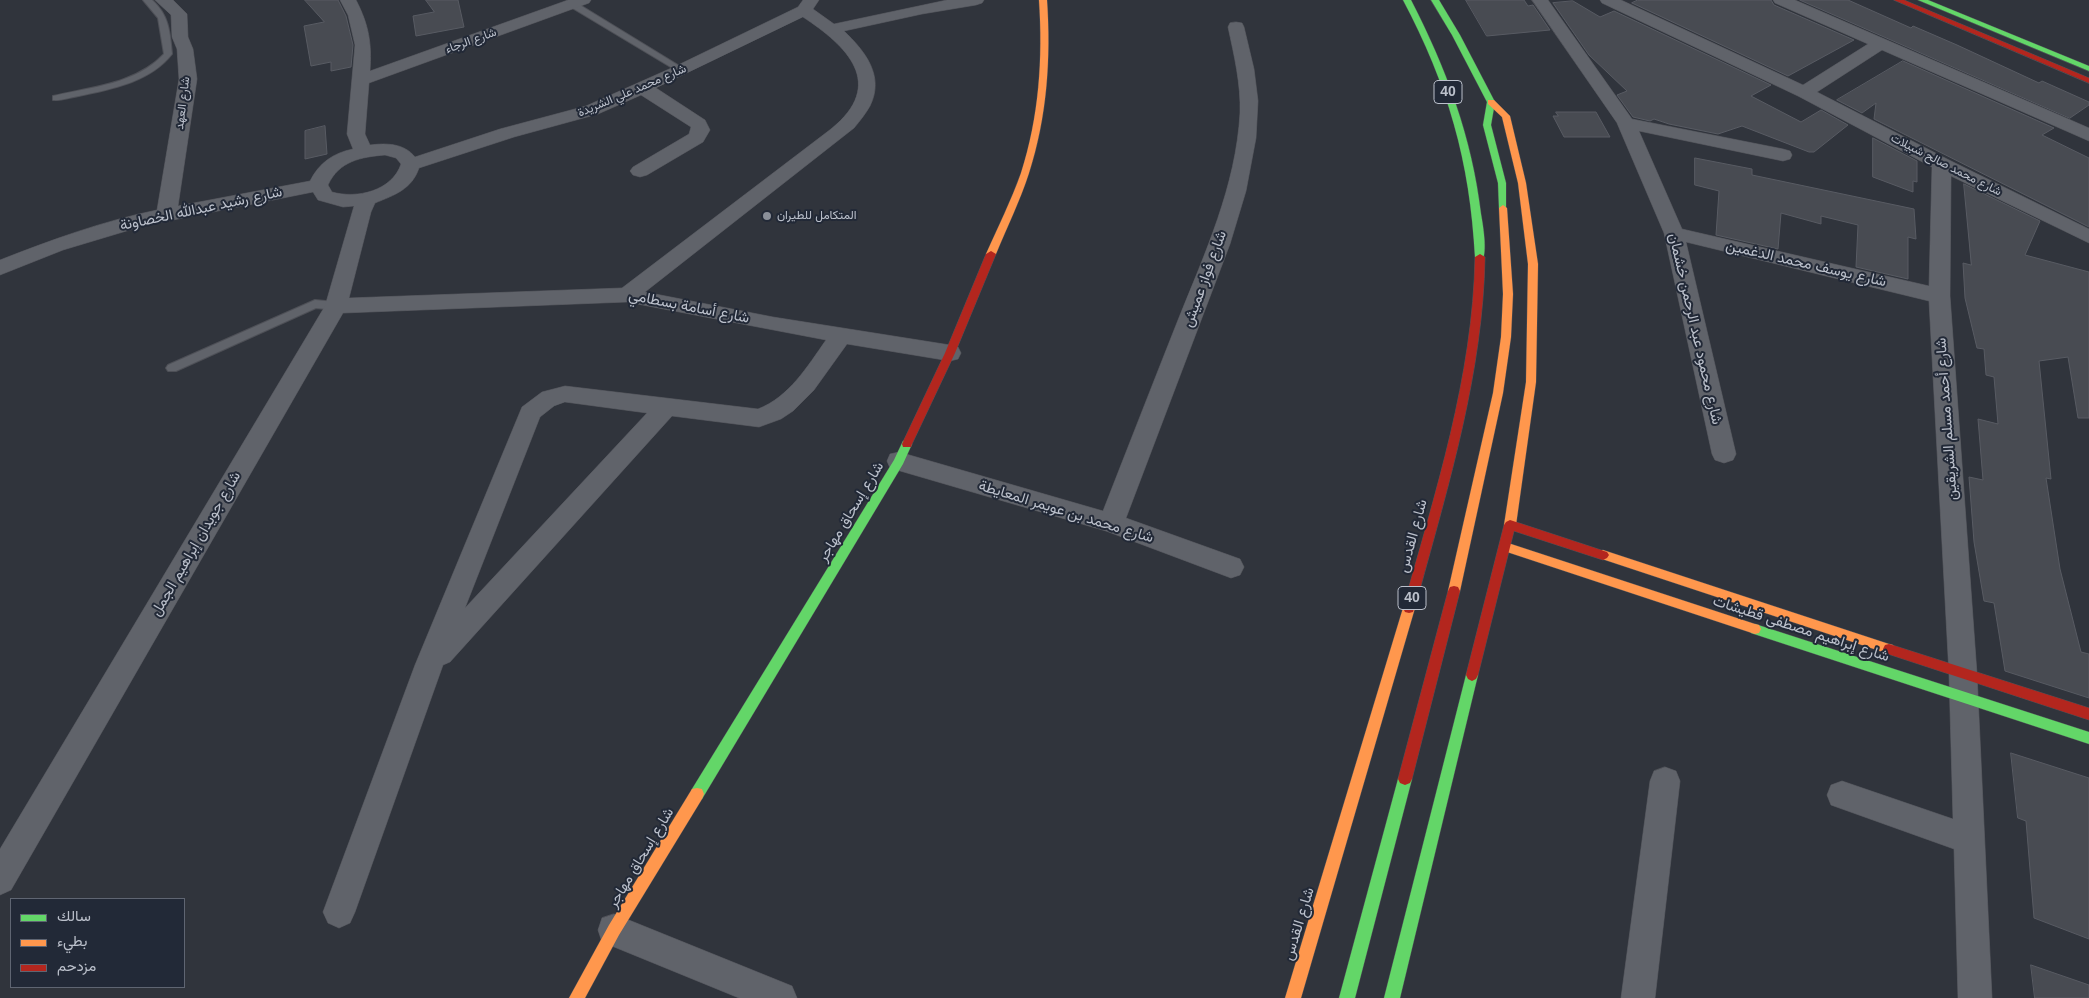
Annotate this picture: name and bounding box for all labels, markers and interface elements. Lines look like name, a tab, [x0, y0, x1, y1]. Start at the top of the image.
street label: شارع الرجاء	[443, 25, 499, 57]
street label: شارع محمد علي الشريدة	[576, 62, 688, 120]
street label: شارع العهد	[173, 76, 193, 130]
road number: 40	[1434, 80, 1462, 104]
street label: شارع محمد صالح شبيلات	[1888, 131, 2004, 199]
street label: شارع رشيد عبدالله الخصاونة	[118, 183, 284, 235]
place label: المتكامل للطيران	[777, 209, 857, 223]
marker: المتكامل للطيران	[761, 210, 773, 222]
street label: شارع فواز عميش	[1179, 228, 1231, 330]
street label: شارع محمود عبد الرحمن خشمان	[1664, 232, 1726, 426]
street label: شارع يوسف محمد الدغمين	[1724, 237, 1888, 291]
street label: شارع أسامة بسطامي	[627, 286, 751, 328]
street label: شارع أحمد مسلم الشريقين	[1932, 337, 1962, 501]
street label: شارع إسحاق مهاجر	[814, 459, 888, 565]
street label: شارع جويدان إبراهيم الجمل	[147, 469, 245, 619]
street label: شارع محمد بن عويمر المعايطة	[976, 477, 1156, 547]
street label: شارع القدس	[1395, 497, 1431, 575]
road number: 40	[1398, 586, 1426, 610]
street label: شارع إبراهيم مصطفى قطيشات	[1710, 592, 1892, 666]
street label: شارع إسحاق مهاجر	[604, 805, 678, 911]
street label: شارع القدس	[1279, 885, 1319, 963]
legend	[10, 898, 185, 988]
text: سالك	[57, 907, 91, 924]
text: بطيء	[57, 932, 87, 949]
text: مزدحم	[57, 957, 96, 974]

